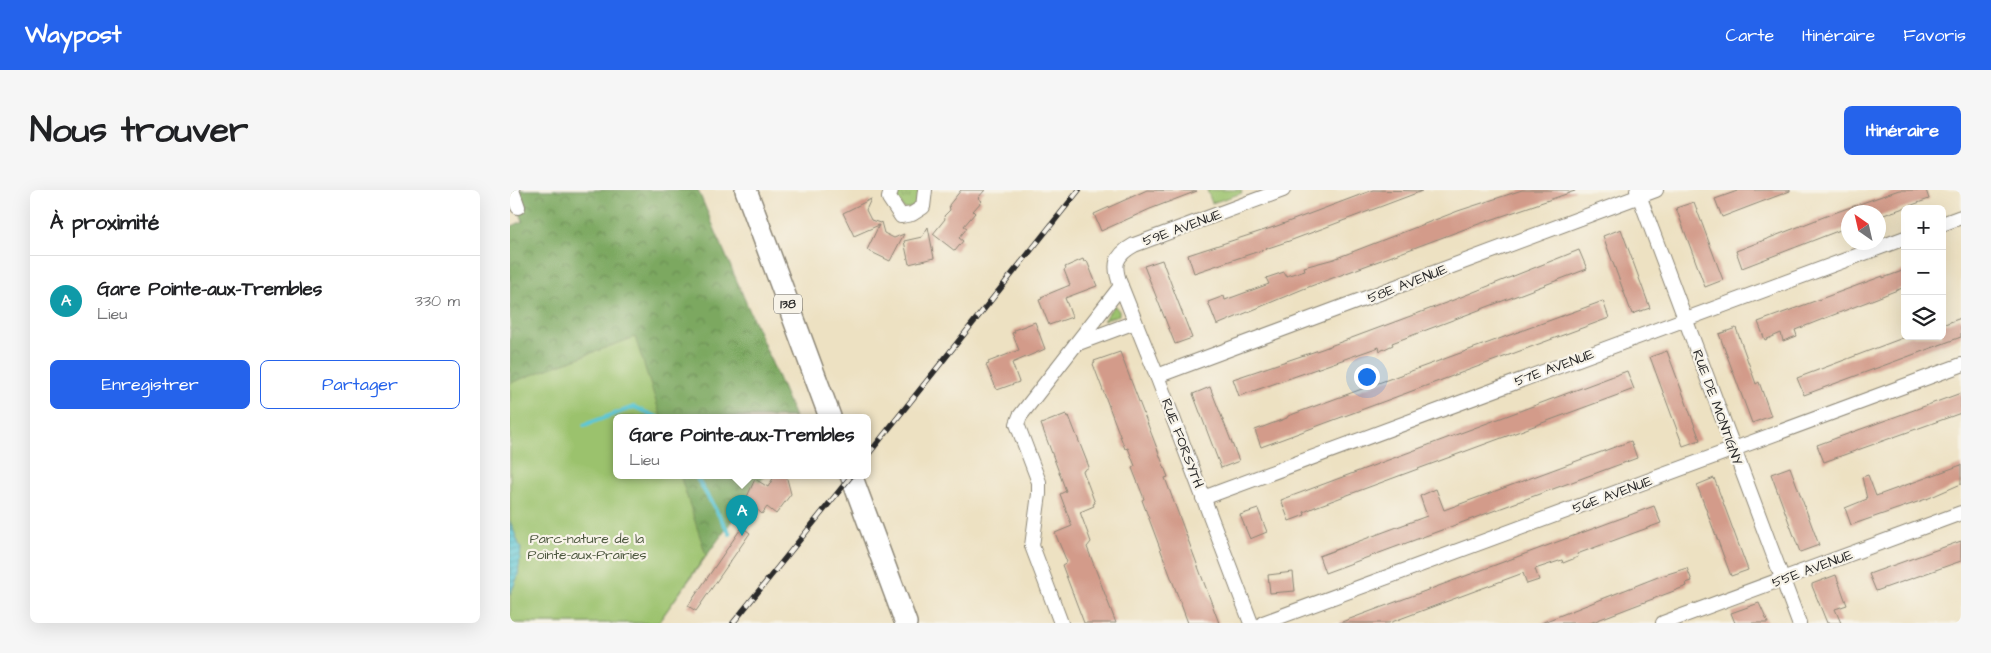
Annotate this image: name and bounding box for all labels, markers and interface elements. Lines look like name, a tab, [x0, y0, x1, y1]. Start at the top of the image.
text: Waypost	[25, 18, 122, 52]
text: Carte	[1725, 23, 1774, 48]
text: Itinéraire	[1802, 23, 1875, 48]
text: Favoris	[1903, 23, 1966, 48]
text: Nous trouver	[30, 106, 248, 155]
button: Itinéraire	[1844, 106, 1961, 155]
street label: 59E AVENUE	[1140, 204, 1225, 251]
north arrow	[1841, 205, 1886, 250]
map controls	[1901, 205, 1946, 340]
button: +	[1901, 205, 1946, 250]
text: À proximité	[50, 208, 159, 237]
button: −	[1901, 250, 1946, 295]
street label: 58E AVENUE	[1365, 259, 1451, 308]
text: Gare Pointe-aux-Trembles	[97, 276, 322, 303]
text: A	[61, 290, 71, 312]
text: 330 m	[415, 290, 460, 312]
road number: 138	[774, 295, 802, 314]
button: layers	[1901, 295, 1946, 340]
text: Lieu	[97, 303, 127, 325]
street label: 57E AVENUE	[1512, 344, 1598, 392]
street label: RUE DE MONTIGNY	[1687, 347, 1747, 468]
button: Enregistrer	[50, 360, 250, 409]
button: Partager	[260, 360, 460, 409]
your location	[1354, 364, 1380, 390]
street label: RUE FORSYTH	[1156, 396, 1209, 492]
popup	[613, 414, 871, 479]
text: Gare Pointe-aux-Trembles	[629, 422, 855, 449]
text: Lieu	[629, 449, 660, 471]
street label: 56E AVENUE	[1570, 471, 1656, 519]
pin: A	[726, 495, 758, 536]
park label: Parc-nature de la Pointe-aux-Prairies	[527, 529, 647, 565]
street label: 55E AVENUE	[1769, 545, 1856, 593]

